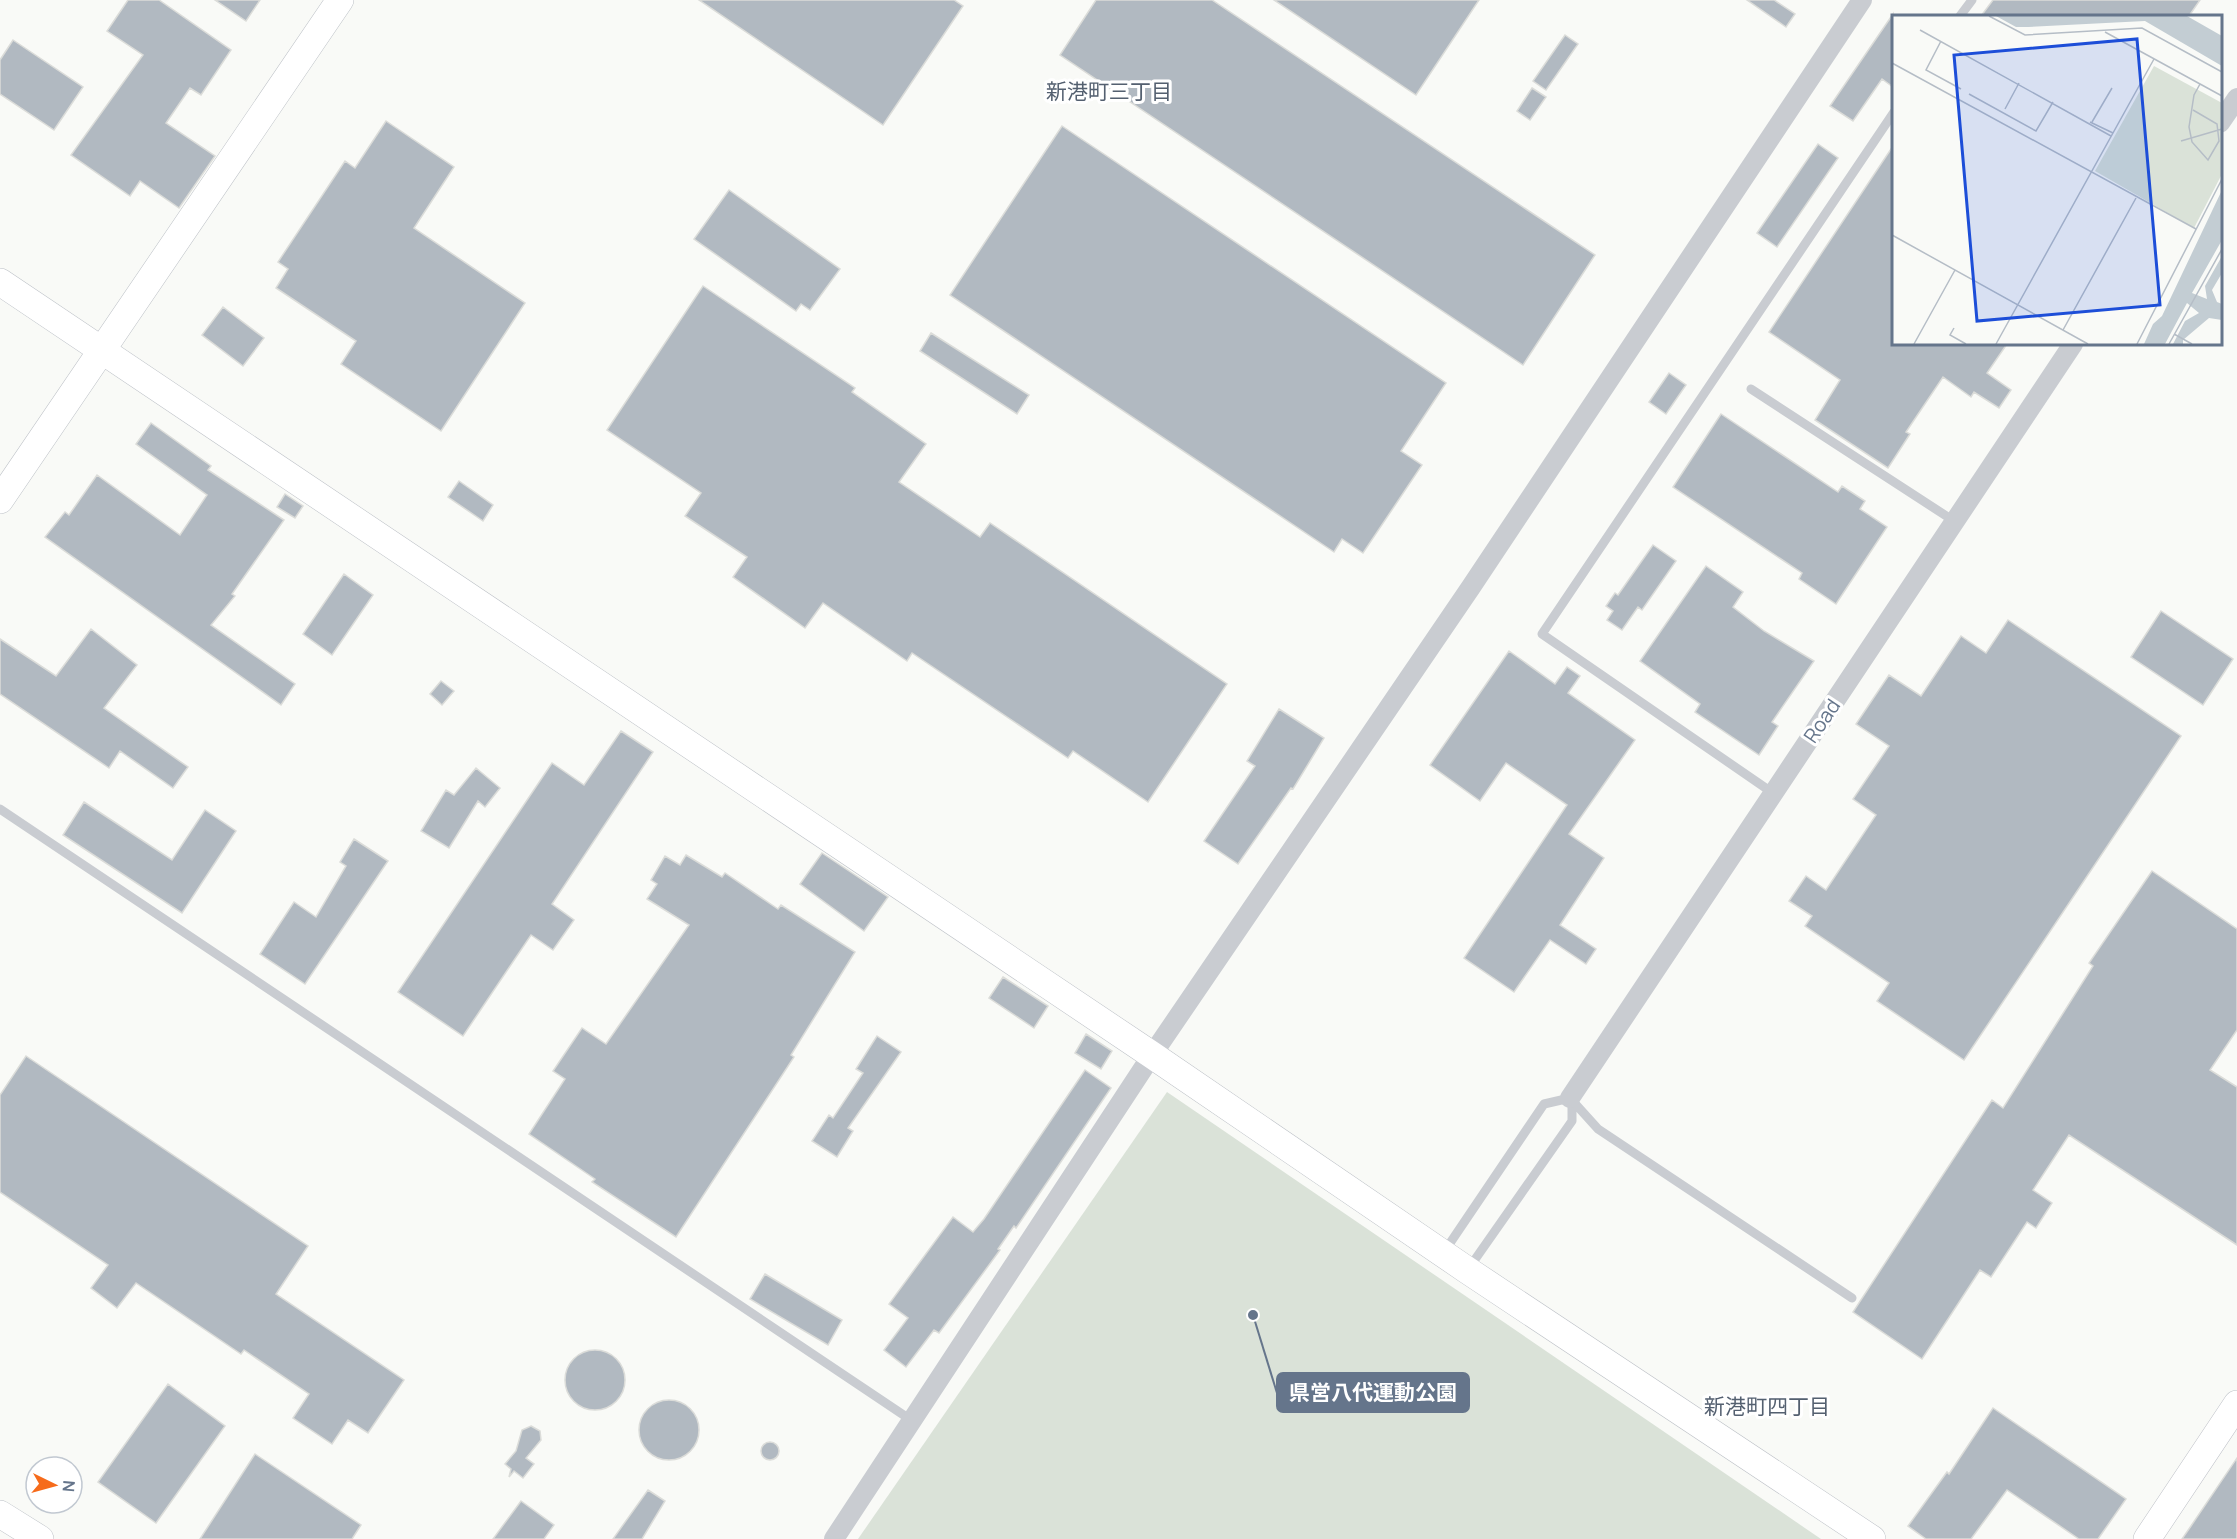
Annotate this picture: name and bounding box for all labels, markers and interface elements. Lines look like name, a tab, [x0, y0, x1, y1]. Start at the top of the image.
inset map	[1892, 15, 2222, 345]
district label: 新港町三丁目	[1046, 77, 1172, 105]
street label: Road	[1797, 694, 1846, 748]
callout: 県営八代運動公園	[1277, 1373, 1469, 1412]
text: 県営八代運動公園	[1289, 1378, 1457, 1406]
district label: 新港町四丁目	[1704, 1392, 1830, 1420]
north arrow	[24, 1455, 84, 1515]
text: N	[57, 1480, 80, 1493]

